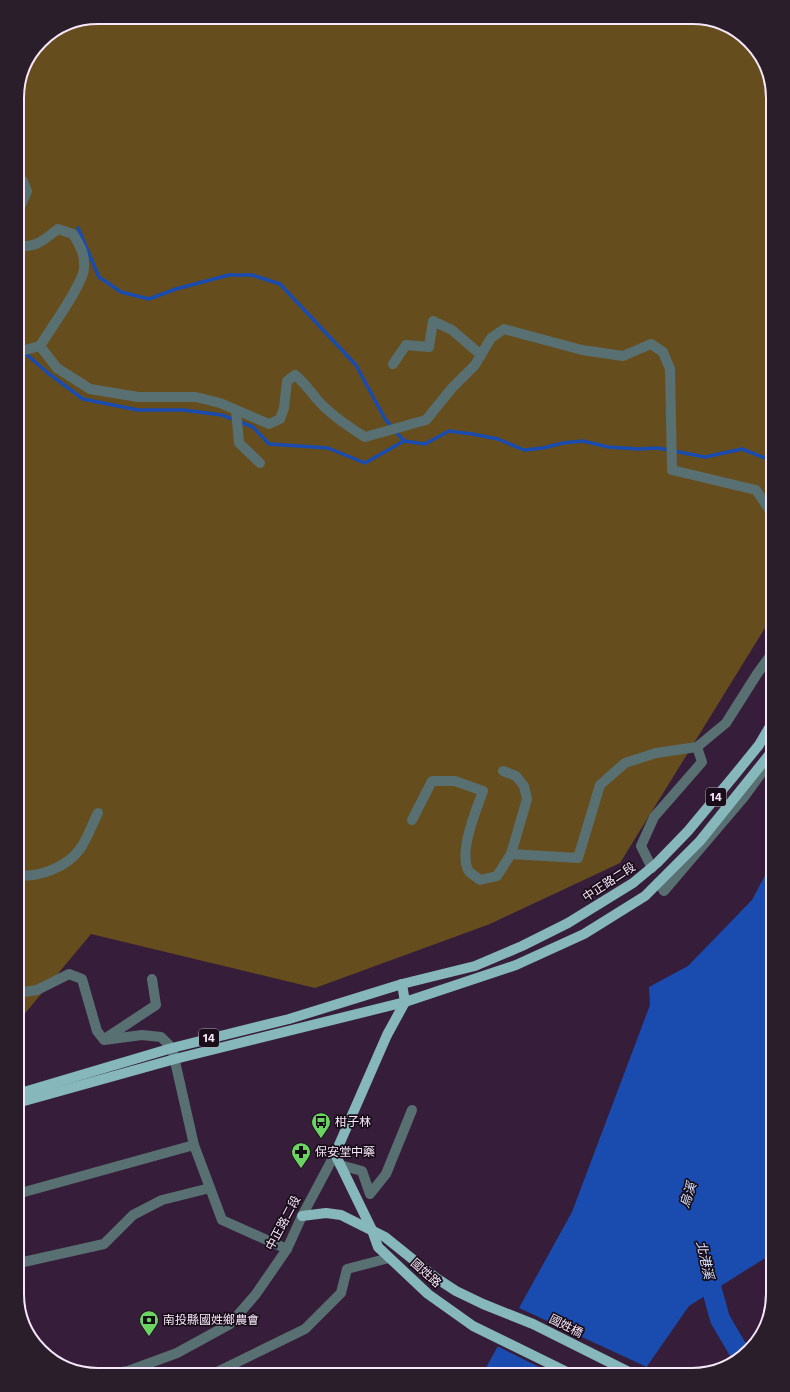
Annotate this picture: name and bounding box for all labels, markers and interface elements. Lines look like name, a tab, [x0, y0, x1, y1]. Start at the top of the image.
road number: 14	[706, 788, 726, 806]
street label: 中正路二段	[580, 860, 638, 904]
road number: 14	[199, 1029, 219, 1047]
bus stop icon: 柑子林	[310, 1111, 332, 1139]
place label: 柑子林	[335, 1115, 371, 1129]
pharmacy icon: 保安堂中藥	[290, 1141, 312, 1169]
place label: 保安堂中藥	[315, 1145, 375, 1159]
water label: 烏溪	[677, 1178, 700, 1210]
street label: 中正路二段	[263, 1193, 303, 1253]
water label: 北港溪	[693, 1239, 717, 1283]
street label: 國姓路	[408, 1256, 444, 1290]
bank icon: 南投縣國姓鄉農會	[138, 1309, 160, 1337]
street label: 國姓橋	[547, 1312, 585, 1340]
place label: 南投縣國姓鄉農會	[163, 1313, 259, 1327]

